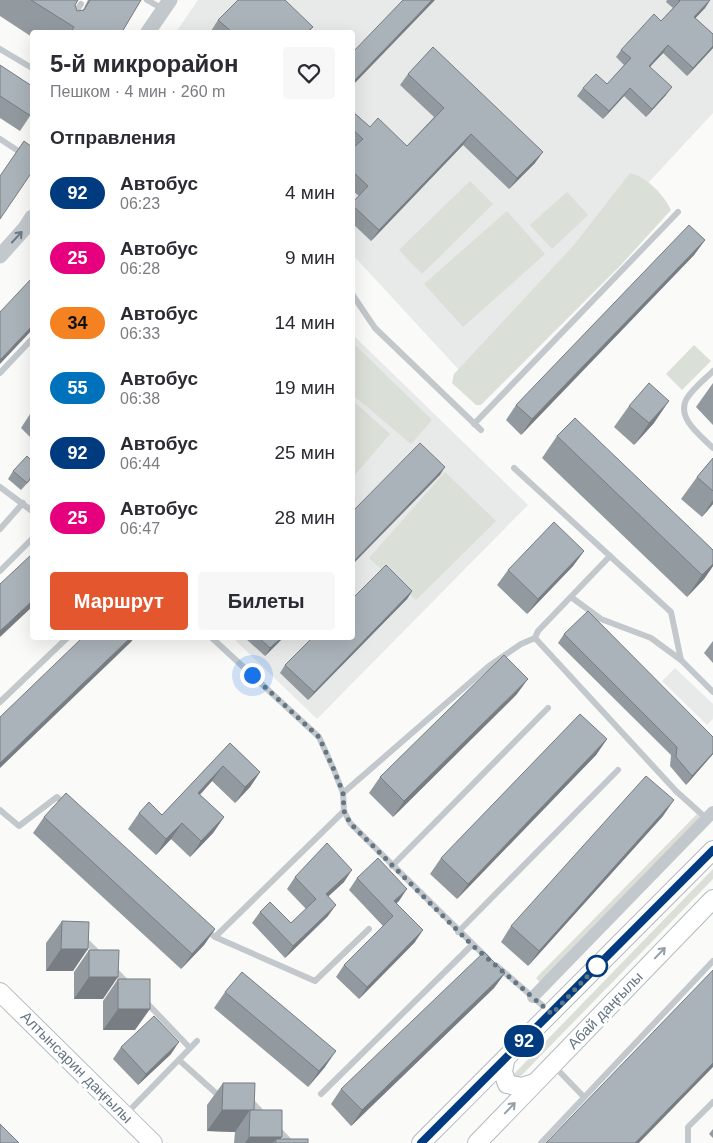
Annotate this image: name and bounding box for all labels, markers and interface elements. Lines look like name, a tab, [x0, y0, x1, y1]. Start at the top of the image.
button: heart	[283, 47, 335, 99]
text: 5-й микрорайон	[50, 50, 239, 77]
text: Пешком · 4 мин · 260 m	[50, 83, 225, 100]
text: Отправления	[50, 127, 176, 148]
text: Автобус	[120, 173, 198, 194]
text: 4 мин	[285, 182, 335, 203]
text: 92	[67, 183, 88, 203]
text: 06:23	[120, 195, 160, 212]
one-way arrow	[11, 231, 23, 244]
text: Автобус	[120, 238, 198, 259]
text: 9 мин	[285, 247, 335, 268]
text: 25	[67, 248, 88, 268]
text: 06:28	[120, 260, 160, 277]
text: Автобус	[120, 303, 198, 324]
text: 14 мин	[274, 312, 335, 333]
text: 34	[67, 313, 88, 333]
text: 06:33	[120, 325, 160, 342]
text: Автобус	[120, 368, 198, 389]
text: 19 мин	[274, 377, 335, 398]
text: 55	[67, 378, 88, 398]
text: 06:38	[120, 390, 160, 407]
text: Автобус	[120, 433, 198, 454]
text: 25 мин	[274, 442, 335, 463]
text: 92	[67, 443, 88, 463]
text: 06:44	[120, 455, 160, 472]
text: Автобус	[120, 498, 198, 519]
text: 28 мин	[274, 507, 335, 528]
text: 25	[67, 508, 88, 528]
text: 06:47	[120, 520, 160, 537]
button: Маршрут	[50, 572, 188, 630]
button: Билеты	[198, 572, 335, 630]
your location	[240, 663, 265, 688]
one-way arrow	[654, 947, 666, 960]
unlabelled marker	[586, 955, 608, 977]
street label: Абай даңғылы	[564, 968, 646, 1052]
street label: Алтынсарин даңғылы	[18, 1008, 136, 1126]
line badge: 92	[502, 1025, 546, 1057]
text: 92	[514, 1031, 534, 1051]
one-way arrow	[504, 1102, 516, 1114]

